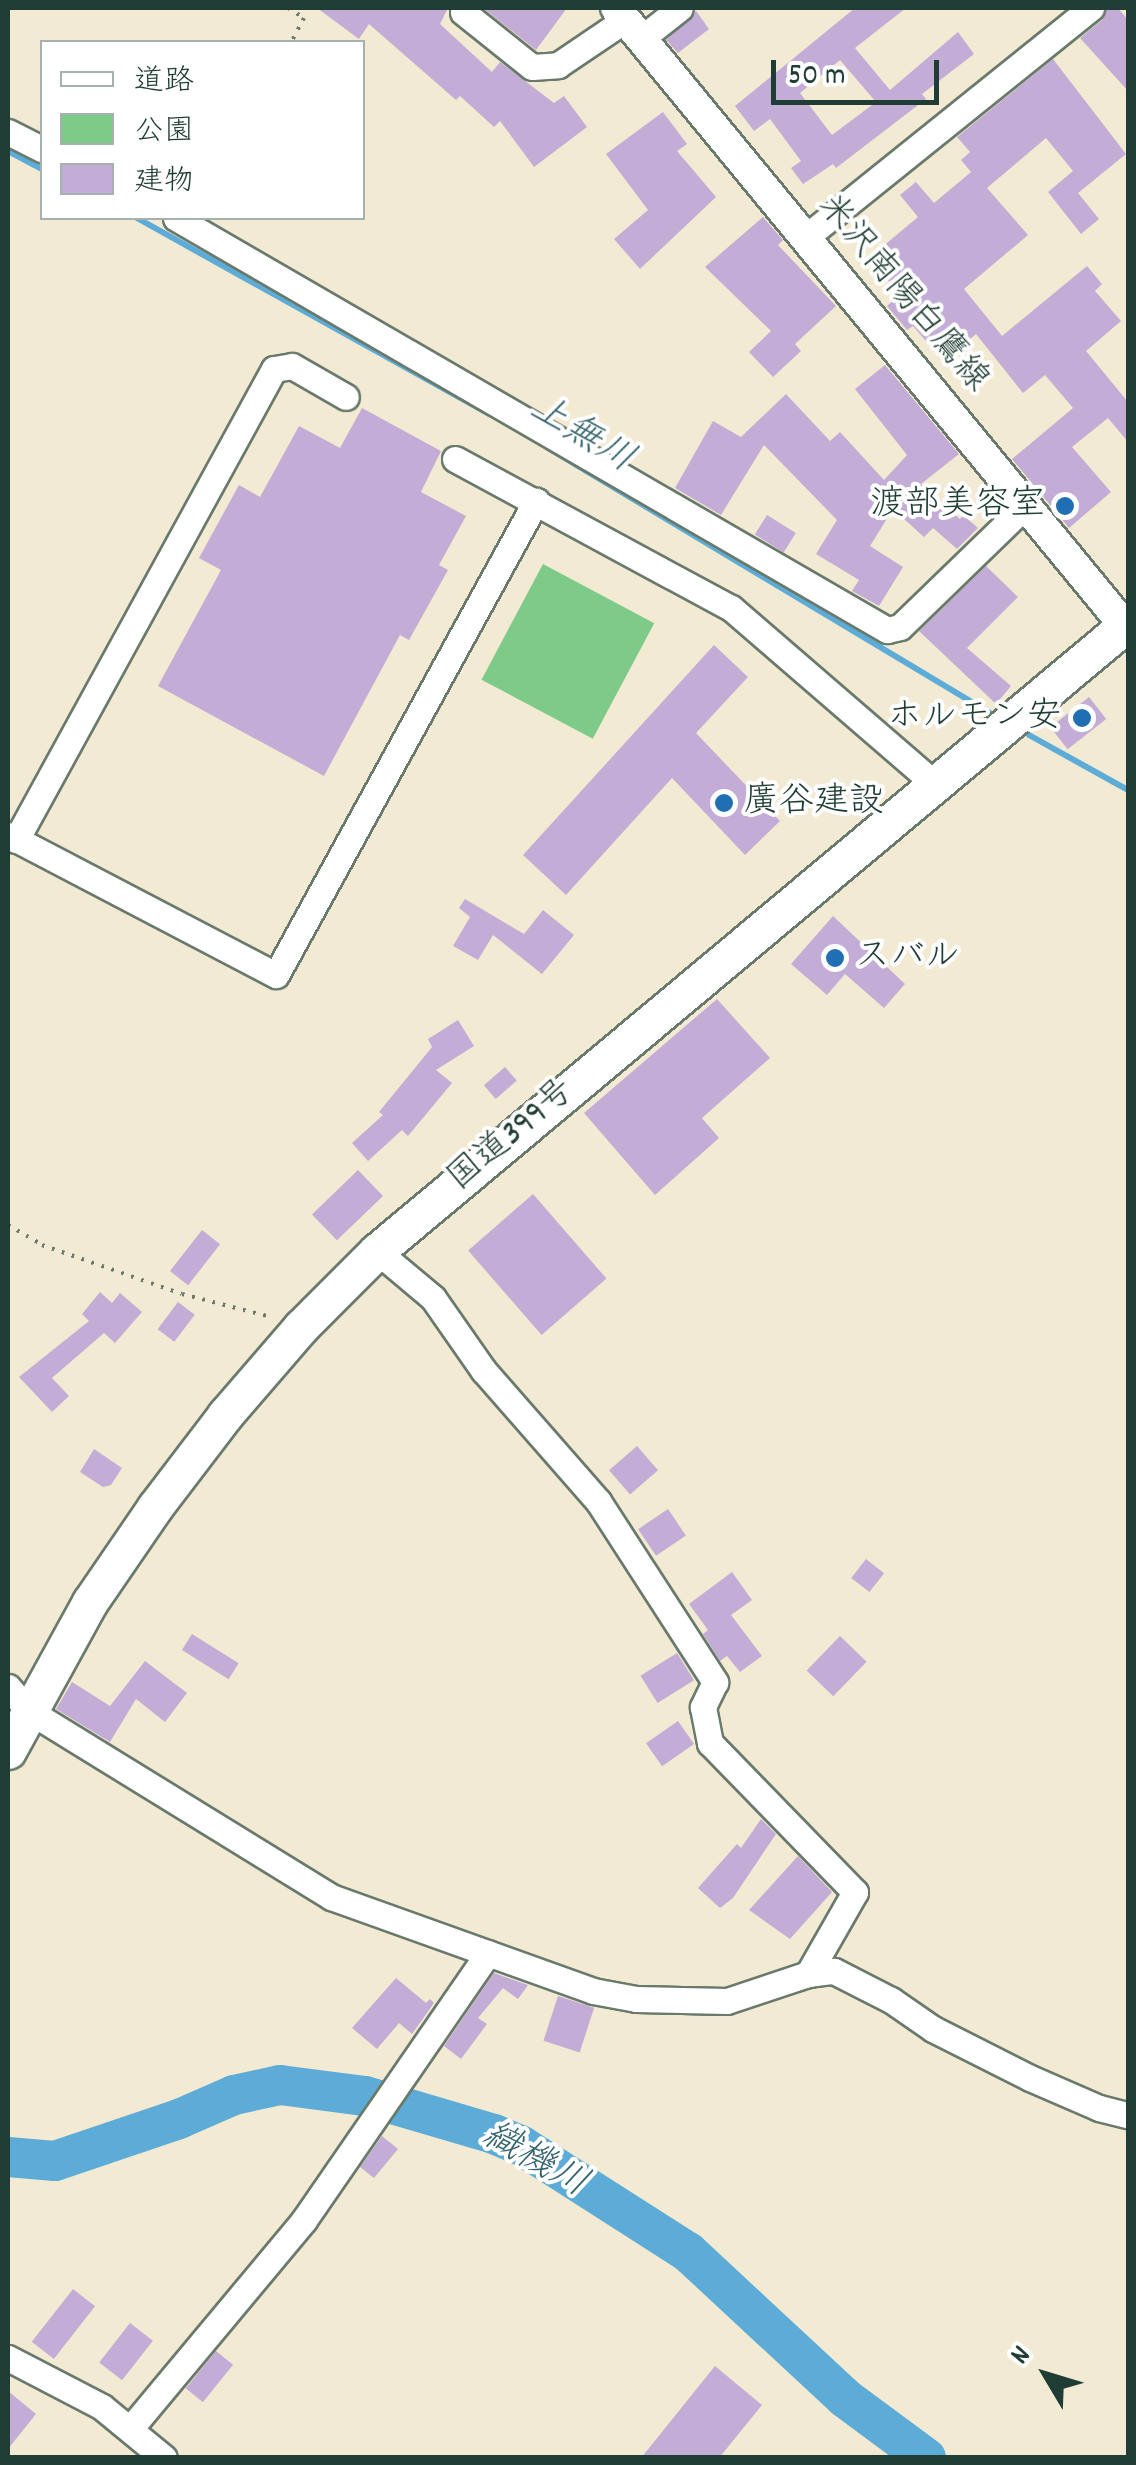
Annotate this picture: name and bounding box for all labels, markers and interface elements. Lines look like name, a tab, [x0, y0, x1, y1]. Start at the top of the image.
legend	[40, 40, 365, 220]
scale bar	[776, 40, 944, 102]
text: 50 m	[788, 56, 846, 99]
text: 道路	[134, 62, 194, 105]
text: 公園	[134, 112, 194, 155]
text: 建物	[134, 162, 194, 205]
street label: 米沢南陽白鷹線	[807, 187, 997, 401]
water label: 上無川	[520, 387, 642, 485]
place label: 渡部美容室	[870, 485, 1045, 527]
marker: 渡部美容室	[1054, 495, 1076, 517]
place label: ホルモン安	[887, 697, 1062, 739]
marker: ホルモン安	[1071, 707, 1093, 729]
place label: 廣谷建設	[744, 782, 884, 824]
marker: 廣谷建設	[713, 792, 735, 814]
place label: スバル	[855, 937, 960, 979]
marker: スバル	[824, 947, 846, 969]
street label: 国道399号	[440, 1071, 584, 1201]
water label: 織機川	[473, 2114, 595, 2210]
north arrow	[996, 2325, 1096, 2425]
text: N	[1002, 2339, 1042, 2374]

